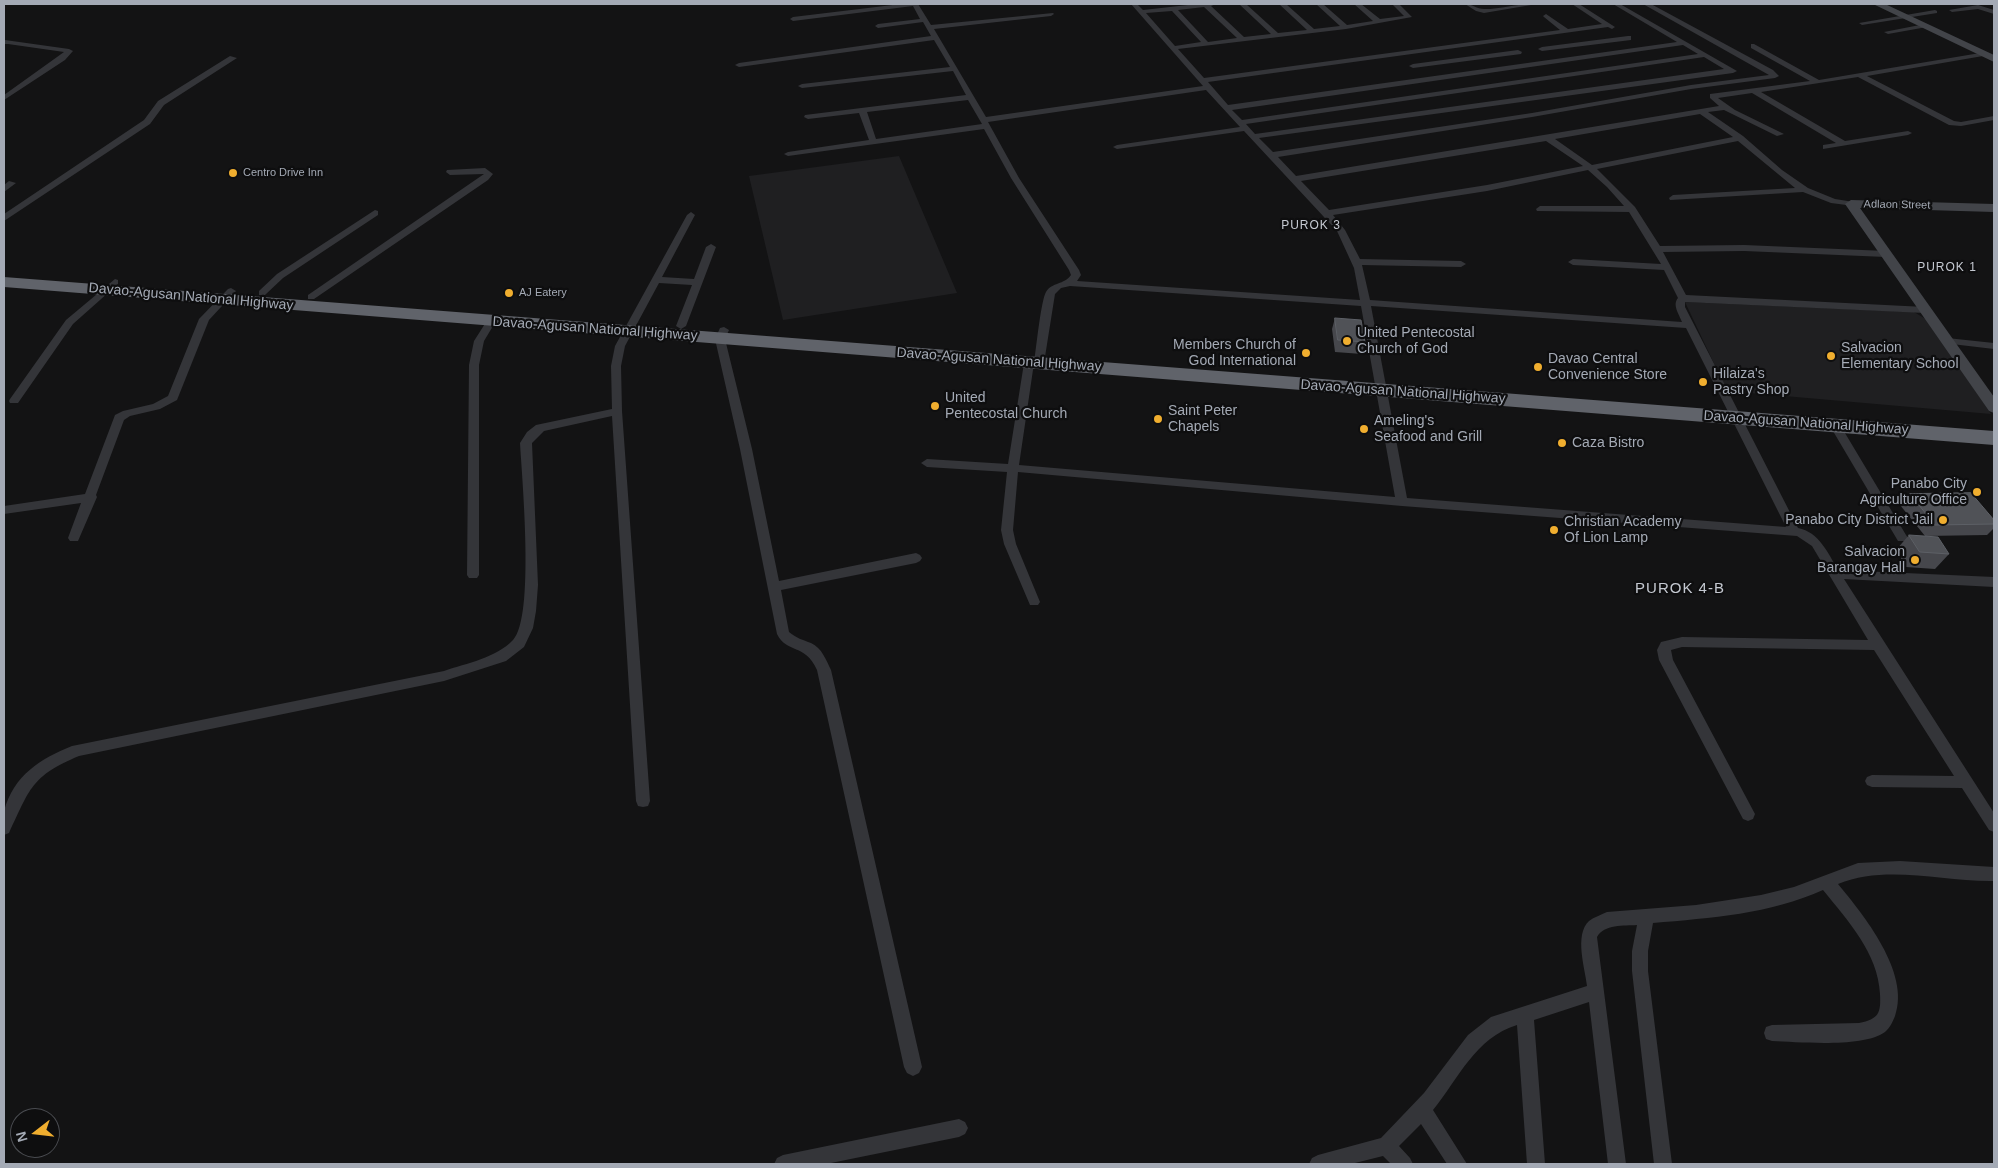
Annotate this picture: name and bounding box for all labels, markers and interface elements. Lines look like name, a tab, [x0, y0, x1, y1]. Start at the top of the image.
place label: Centro Drive Inn	[243, 166, 323, 180]
marker: Centro Drive Inn	[227, 167, 239, 179]
street label: Adlaon Street	[1864, 198, 1930, 212]
district label: PUROK 3	[1280, 219, 1342, 233]
district label: PUROK 1	[1916, 261, 1978, 275]
street label: Davao-Agusan National Highway	[88, 280, 294, 314]
place label: AJ Eatery	[519, 286, 567, 300]
marker: AJ Eatery	[503, 287, 515, 299]
street label: Davao-Agusan National Highway	[492, 313, 698, 345]
place label: United Pentecostal Church of God	[1357, 325, 1475, 358]
marker: United Pentecostal Church of God	[1341, 335, 1353, 347]
place label: Members Church of God International	[1173, 337, 1296, 370]
place label: Salvacion Elementary School	[1841, 340, 1959, 372]
street label: Davao-Agusan National Highway	[896, 344, 1102, 376]
marker: Members Church of God International	[1300, 347, 1312, 359]
marker: Salvacion Elementary School	[1825, 350, 1837, 362]
place label: Davao Central Convenience Store	[1548, 351, 1667, 384]
marker: Davao Central Convenience Store	[1532, 361, 1544, 373]
place label: Hilaiza's Pastry Shop	[1713, 366, 1789, 398]
street label: Davao-Agusan National Highway	[1300, 376, 1506, 408]
marker: Hilaiza's Pastry Shop	[1697, 376, 1709, 388]
place label: United Pentecostal Church	[945, 390, 1067, 422]
marker: United Pentecostal Church	[929, 400, 941, 412]
place label: Saint Peter Chapels	[1168, 403, 1237, 436]
street label: Davao-Agusan National Highway	[1703, 407, 1909, 439]
marker: Saint Peter Chapels	[1152, 413, 1164, 425]
place label: Ameling's Seafood and Grill	[1374, 413, 1482, 446]
marker: Ameling's Seafood and Grill	[1358, 423, 1370, 435]
place label: Caza Bistro	[1572, 435, 1644, 451]
marker: Caza Bistro	[1556, 437, 1568, 449]
place label: Panabo City Agriculture Office	[1860, 476, 1967, 508]
marker: Panabo City Agriculture Office	[1971, 486, 1983, 498]
place label: Panabo City District Jail	[1785, 512, 1933, 528]
place label: Christian Academy Of Lion Lamp	[1564, 514, 1681, 546]
marker: Panabo City District Jail	[1937, 514, 1949, 526]
marker: Christian Academy Of Lion Lamp	[1548, 524, 1560, 536]
place label: Salvacion Barangay Hall	[1817, 544, 1905, 576]
marker: Salvacion Barangay Hall	[1909, 554, 1921, 566]
district label: PUROK 4-B	[1634, 580, 1726, 598]
north arrow	[10, 1108, 60, 1158]
text: N	[12, 1130, 31, 1144]

